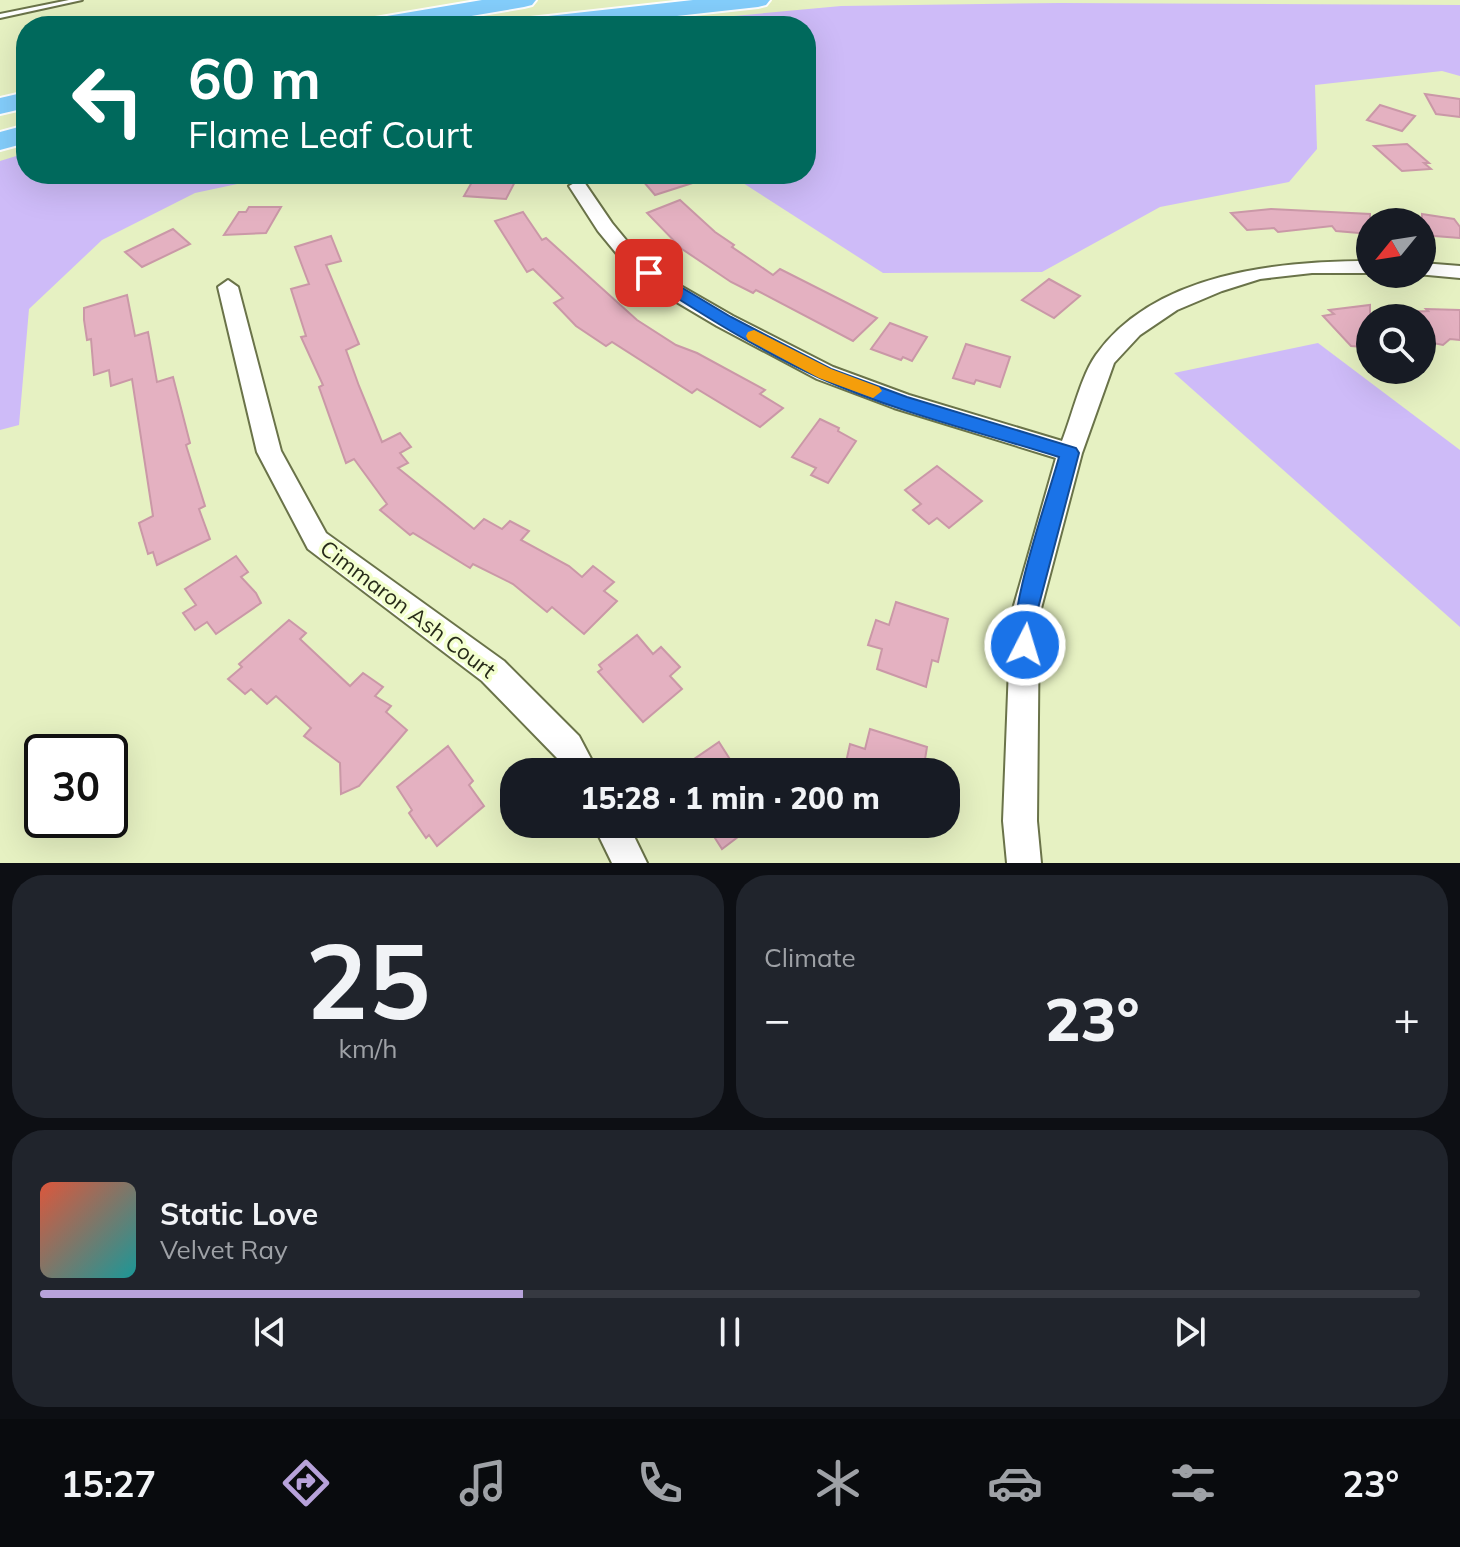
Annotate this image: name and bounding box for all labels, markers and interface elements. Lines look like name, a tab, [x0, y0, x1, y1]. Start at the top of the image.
text: 60 m	[188, 43, 321, 113]
icon: left	[56, 48, 160, 152]
text: Flame Leaf Court	[188, 112, 473, 157]
north arrow	[1356, 208, 1436, 288]
map controls	[1356, 208, 1436, 384]
pin	[615, 239, 683, 307]
icon: arrive	[627, 251, 671, 295]
button: search	[1356, 304, 1436, 384]
street label: Cimmaron Ash Court	[315, 534, 502, 684]
position arrow	[983, 603, 1067, 687]
speed limit sign: 30	[24, 734, 128, 838]
text: 15:28 · 1 min · 200 m	[580, 779, 880, 817]
text: 25	[306, 914, 430, 1045]
text: Climate	[764, 941, 856, 974]
text: 23°	[1044, 981, 1140, 1056]
text: −	[764, 991, 790, 1046]
text: +	[1394, 991, 1420, 1046]
text: km/h	[339, 1032, 397, 1065]
text: Static Love	[160, 1195, 318, 1233]
text: Velvet Ray	[160, 1233, 288, 1266]
icon: previous	[248, 1310, 292, 1354]
icon: pause	[708, 1310, 752, 1354]
icon: next	[1168, 1310, 1212, 1354]
icon: directions	[278, 1455, 334, 1511]
icon: music	[455, 1455, 511, 1511]
icon: phone	[632, 1455, 688, 1511]
icon: climate	[810, 1455, 866, 1511]
icon: car	[987, 1455, 1043, 1511]
icon: filters	[1165, 1455, 1221, 1511]
text: 15:27	[61, 1461, 156, 1506]
text: 23°	[1342, 1461, 1399, 1506]

